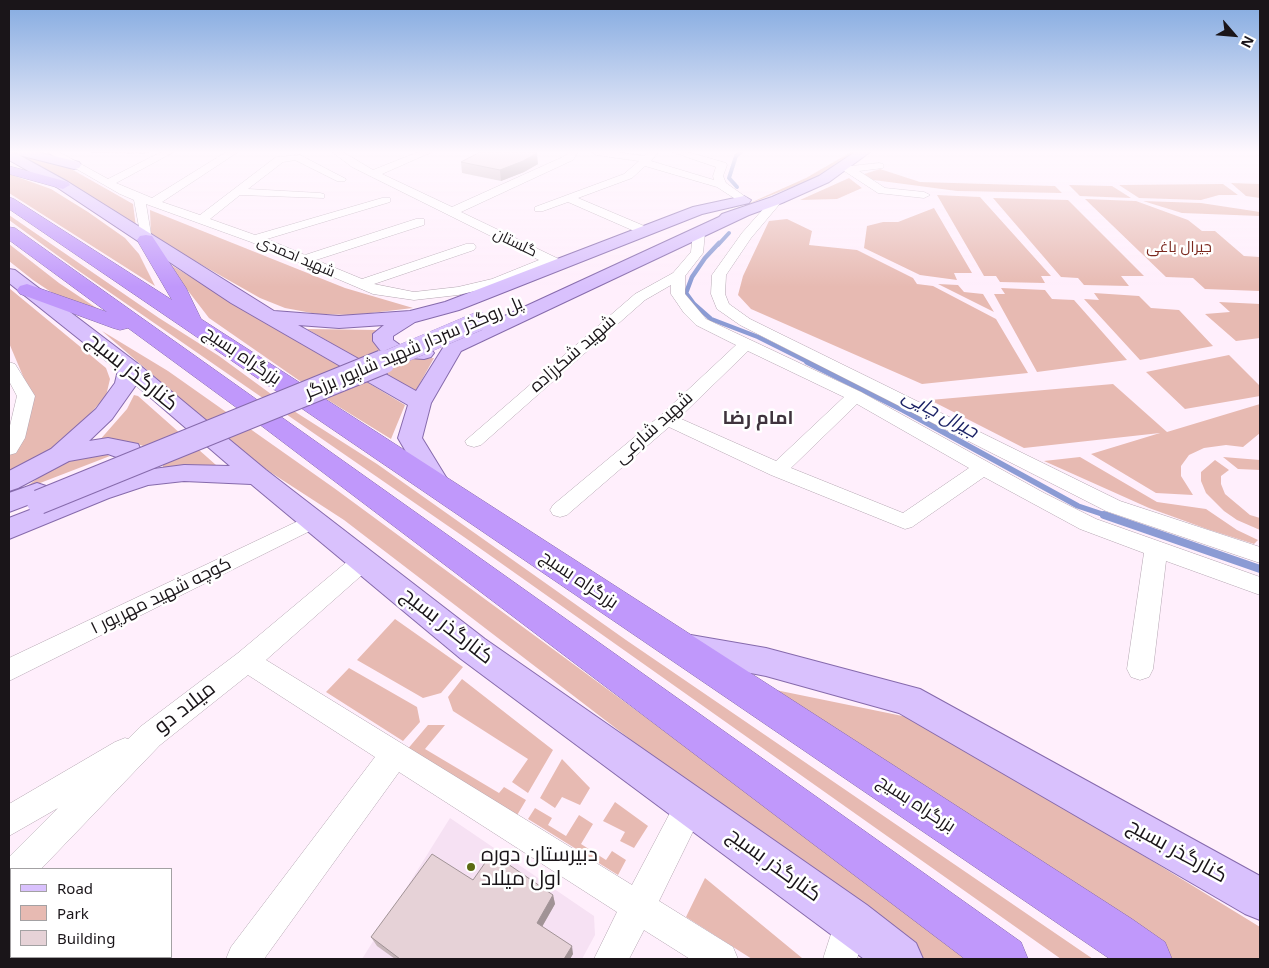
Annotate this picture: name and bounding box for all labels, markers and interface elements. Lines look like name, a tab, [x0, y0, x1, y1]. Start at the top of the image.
north arrow	[1209, 10, 1259, 60]
text: N	[1237, 33, 1259, 51]
street label: گلستان	[490, 225, 540, 261]
street label: شهید احمدی	[254, 233, 338, 281]
park label: جیرال باغی	[1146, 239, 1212, 257]
street label: پل روگذر سردار شهید شاپور برزگر	[302, 292, 526, 404]
street label: شهید شکرزاده	[525, 311, 621, 397]
street label: بزرگراه بسیج	[199, 322, 285, 390]
street label: کنارگذر بسیج	[81, 327, 183, 417]
water label: جیرال چایی	[898, 385, 982, 443]
street label: شهید شارعی	[610, 387, 698, 469]
district label: امام رضا	[722, 408, 794, 430]
street label: بزرگراه بسیج	[536, 546, 622, 614]
street label: کوچه شهید مهرپور ۱	[87, 553, 235, 639]
street label: کنارگذر بسیج	[396, 582, 498, 670]
street label: میلاد دو	[149, 676, 221, 740]
street label: بزرگراه بسیج	[873, 771, 959, 837]
street label: کنارگذر بسیج	[1123, 813, 1231, 889]
street label: کنارگذر بسیج	[722, 822, 826, 908]
place label: دبیرستان دوره اول میلاد	[481, 842, 598, 892]
marker: دبیرستان دوره اول میلاد	[465, 861, 477, 873]
legend	[10, 868, 172, 958]
text: Road	[57, 878, 93, 898]
text: Park	[57, 903, 89, 923]
text: Building	[57, 928, 115, 948]

